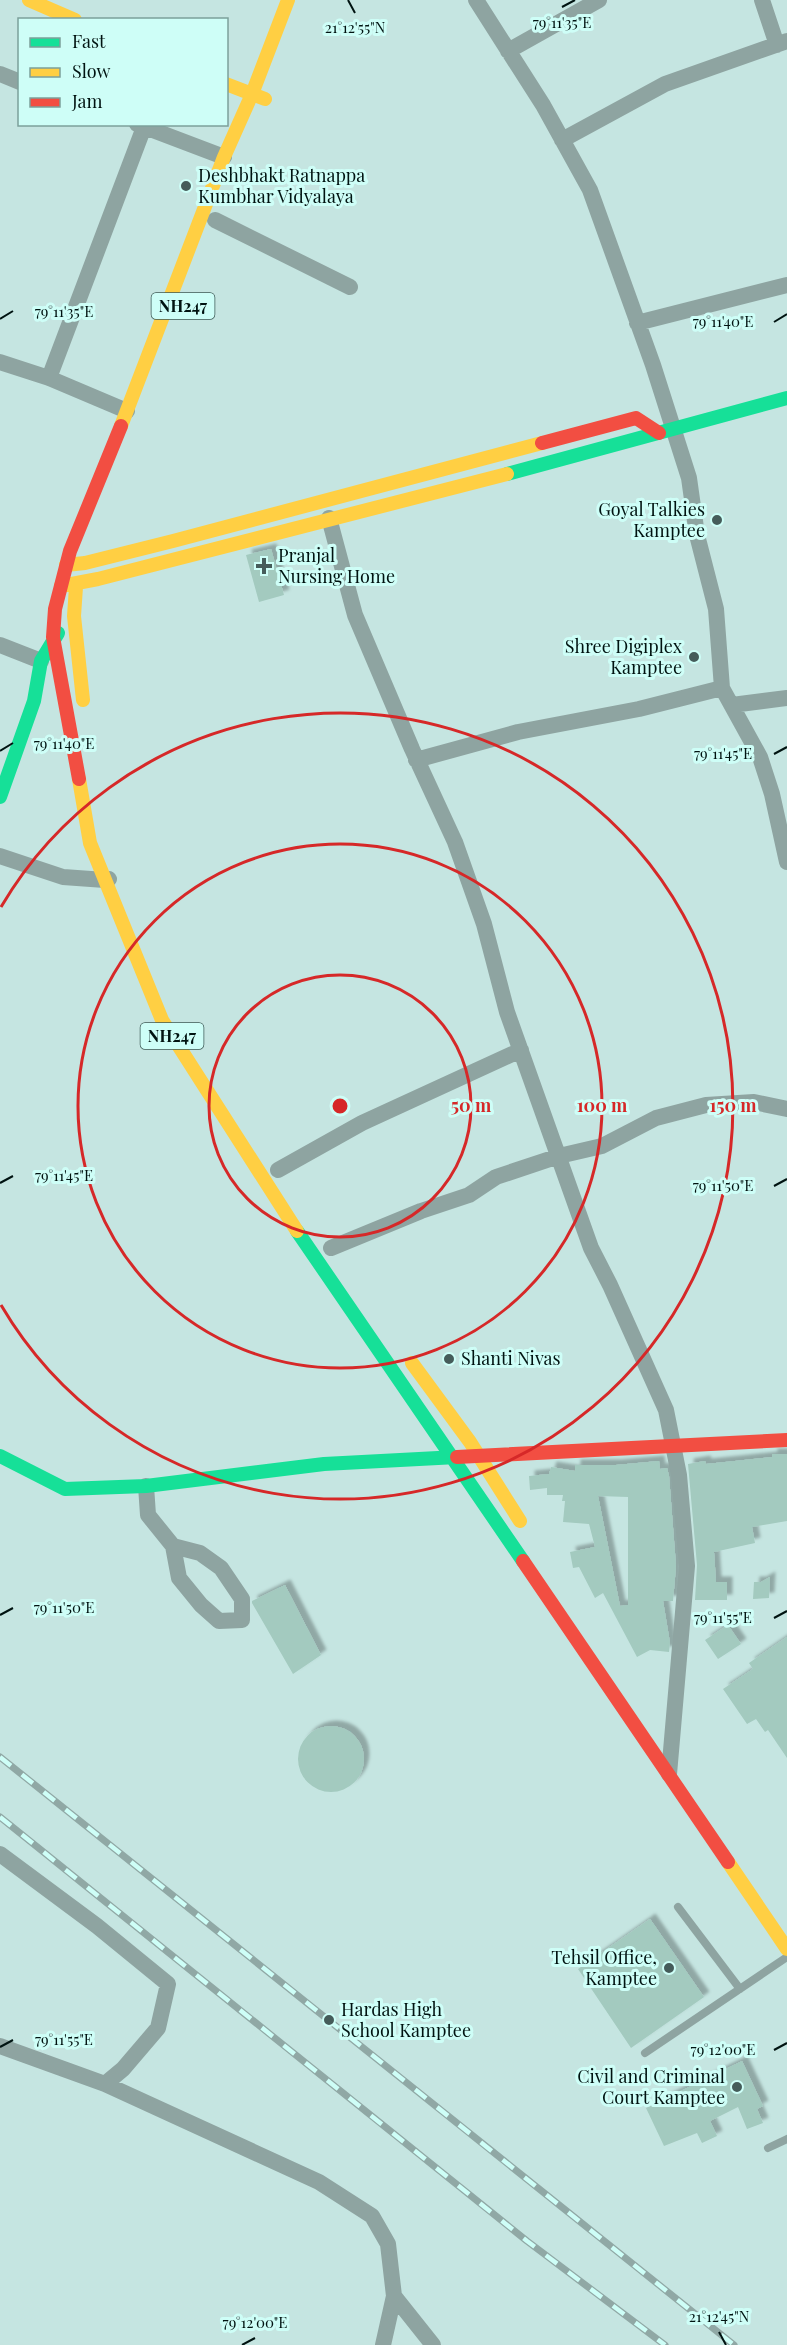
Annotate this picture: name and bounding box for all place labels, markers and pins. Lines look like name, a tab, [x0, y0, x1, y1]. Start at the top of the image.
place label: Deshbhakt Ratnappa Kumbhar Vidyalaya	[198, 163, 365, 208]
marker: Deshbhakt Ratnappa Kumbhar Vidyalaya	[179, 179, 193, 193]
place label: Goyal Talkies Kamptee	[598, 497, 705, 542]
marker: Goyal Talkies Kamptee	[710, 513, 724, 527]
place label: Pranjal Nursing Home	[278, 543, 395, 588]
marker: Pranjal Nursing Home	[255, 557, 273, 575]
place label: Shree Digiplex Kamptee	[565, 634, 683, 679]
marker: Shree Digiplex Kamptee	[687, 650, 701, 664]
centre of rings	[330, 1096, 350, 1116]
place label: Shanti Nivas	[461, 1346, 561, 1370]
marker: Shanti Nivas	[442, 1352, 456, 1366]
place label: Tehsil Office, Kamptee	[551, 1945, 657, 1990]
marker: Tehsil Office, Kamptee	[662, 1961, 676, 1975]
place label: Hardas High School Kamptee	[341, 1997, 471, 2042]
marker: Hardas High School Kamptee	[322, 2013, 336, 2027]
place label: Civil and Criminal Court Kamptee	[577, 2064, 725, 2109]
marker: Civil and Criminal Court Kamptee	[730, 2080, 744, 2094]

